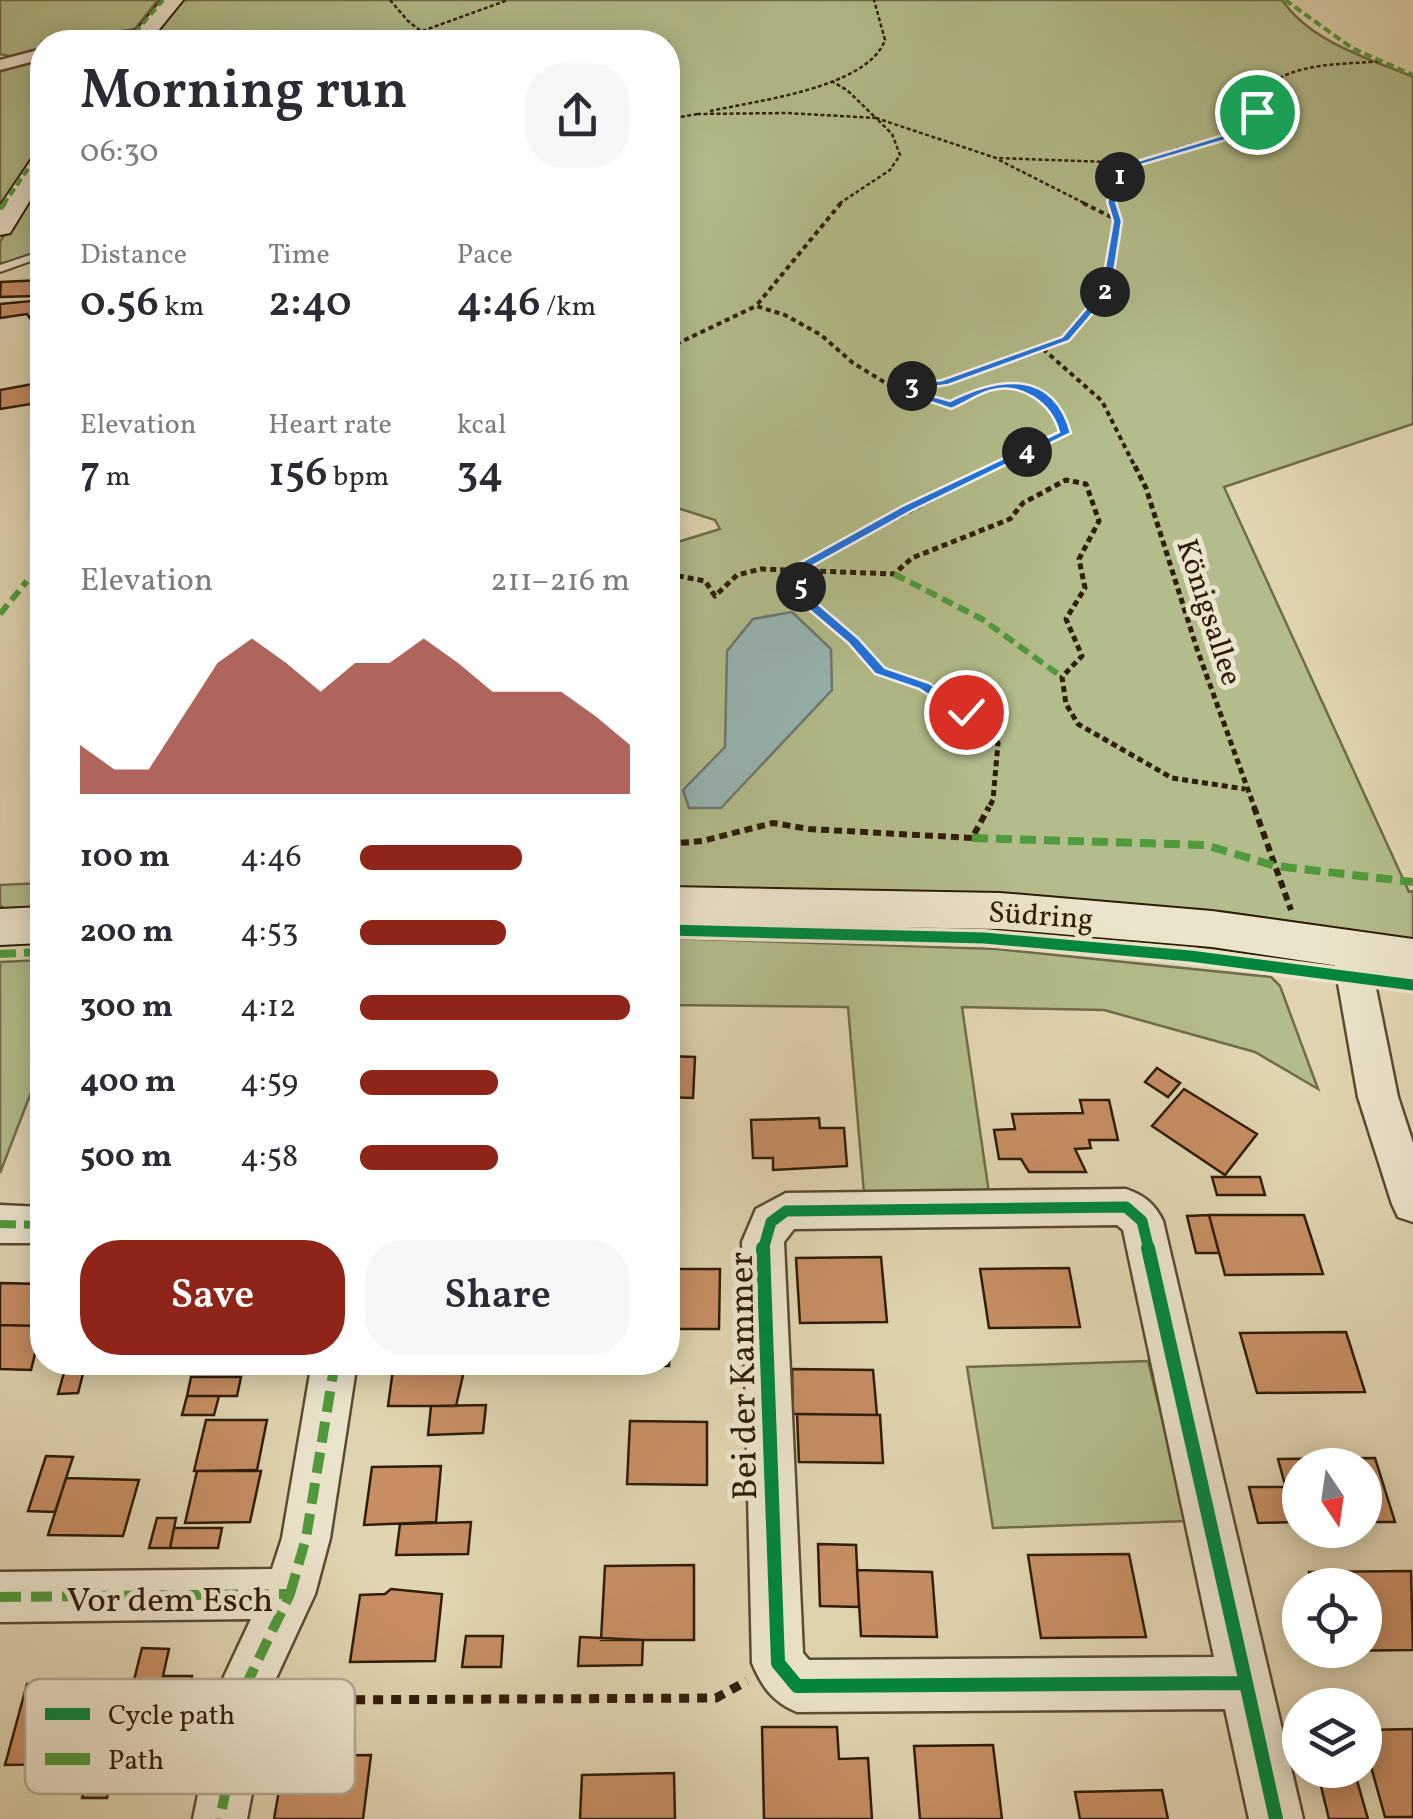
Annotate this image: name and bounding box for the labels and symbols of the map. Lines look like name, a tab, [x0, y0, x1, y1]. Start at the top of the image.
pin	[1215, 70, 1300, 155]
pin: 1	[1095, 152, 1145, 202]
pin: 2	[1080, 267, 1130, 317]
pin: 3	[887, 361, 937, 411]
pin: 4	[1002, 427, 1052, 477]
street label: Königsallee	[1165, 534, 1251, 691]
pin: 5	[776, 562, 826, 612]
pin	[924, 670, 1009, 755]
street label: Südring	[987, 892, 1095, 942]
street label: Bei der Kammer	[719, 1251, 771, 1500]
north arrow	[1282, 1448, 1382, 1548]
street label: Vor dem Esch	[67, 1578, 273, 1626]
legend	[25, 1679, 355, 1794]
text: Cycle path	[108, 1697, 235, 1736]
text: Path	[108, 1742, 164, 1781]

